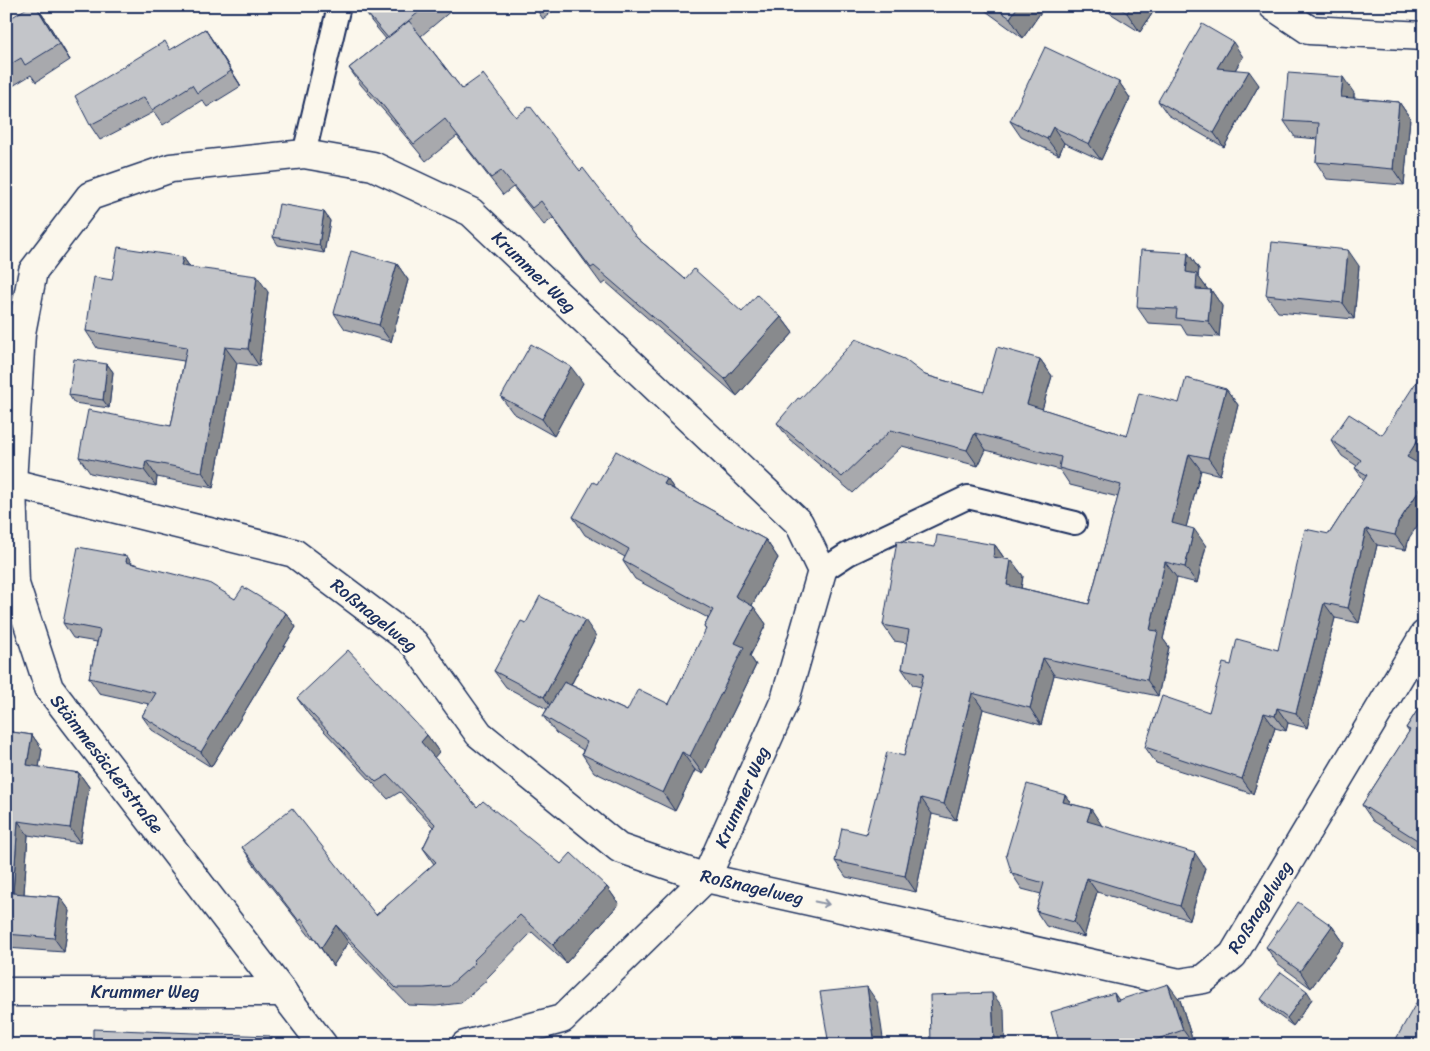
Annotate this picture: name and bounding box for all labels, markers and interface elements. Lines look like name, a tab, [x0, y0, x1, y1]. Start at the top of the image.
street label: Krummer Weg	[484, 223, 584, 321]
street label: Roßnagelweg	[323, 570, 425, 660]
street label: Stämmesäckerstraße	[42, 687, 172, 841]
street label: Krummer Weg	[705, 741, 779, 853]
street label: Roßnagelweg	[1219, 854, 1301, 960]
street label: Roßnagelweg	[697, 860, 807, 914]
one-way arrow	[813, 899, 829, 908]
street label: Krummer Weg	[91, 976, 199, 1008]

